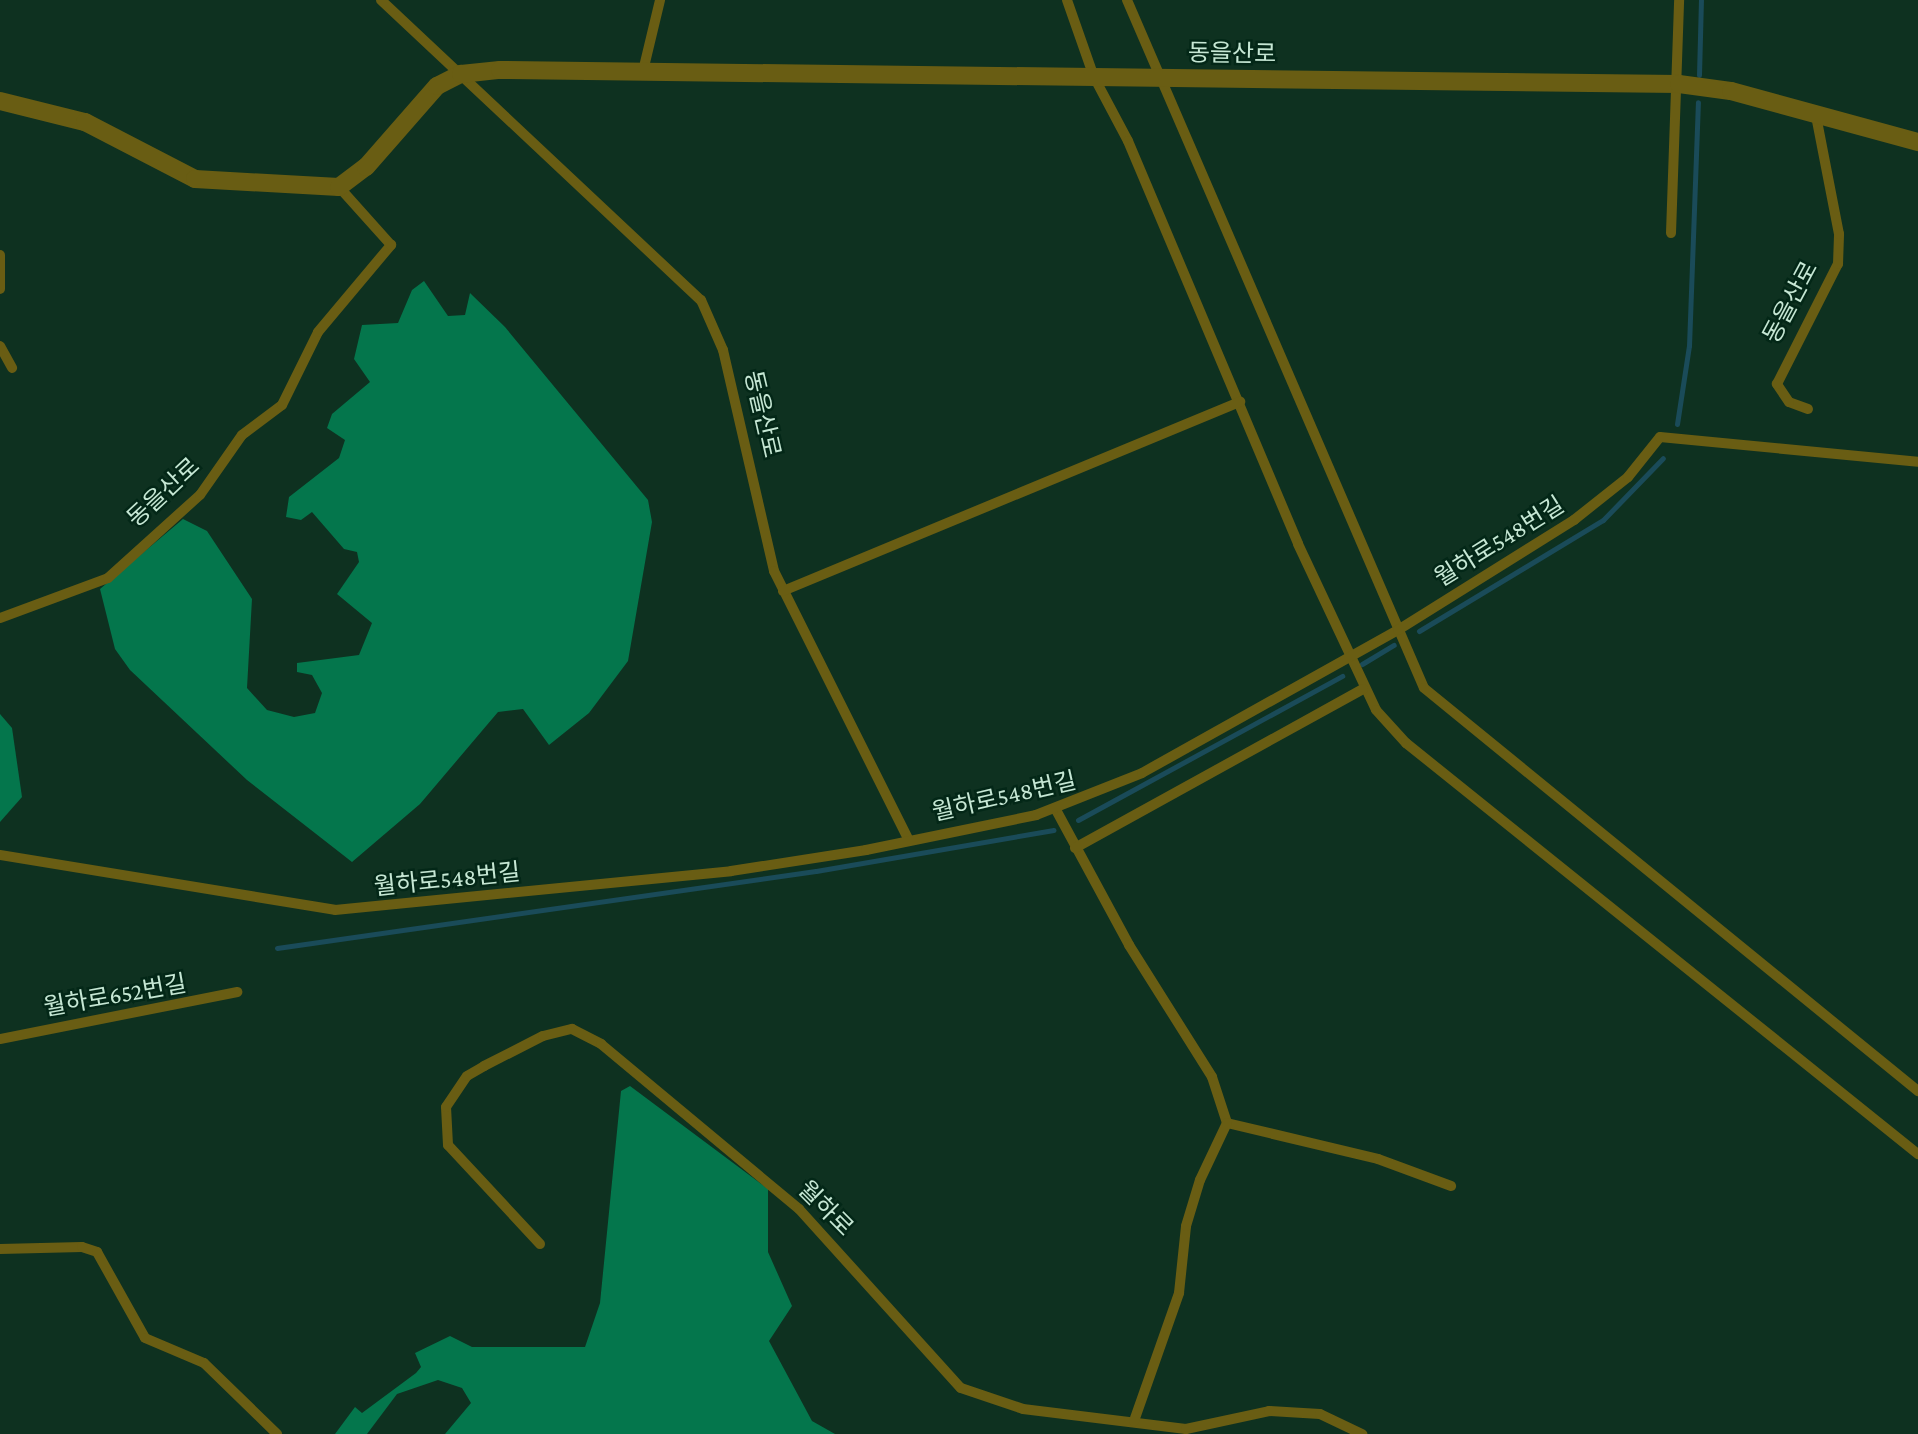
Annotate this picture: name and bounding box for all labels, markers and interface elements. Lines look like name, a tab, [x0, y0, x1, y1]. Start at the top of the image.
street label: 동을산로	[1188, 38, 1276, 68]
street label: 동을산로	[1757, 256, 1823, 348]
street label: 동을산로	[739, 368, 787, 460]
street label: 동을산로	[121, 451, 205, 533]
street label: 월하로548번길	[1429, 490, 1569, 592]
street label: 월하로548번길	[929, 765, 1079, 827]
street label: 월하로548번길	[372, 857, 522, 901]
street label: 월하로652번길	[41, 968, 189, 1022]
street label: 월하로	[792, 1174, 860, 1242]

